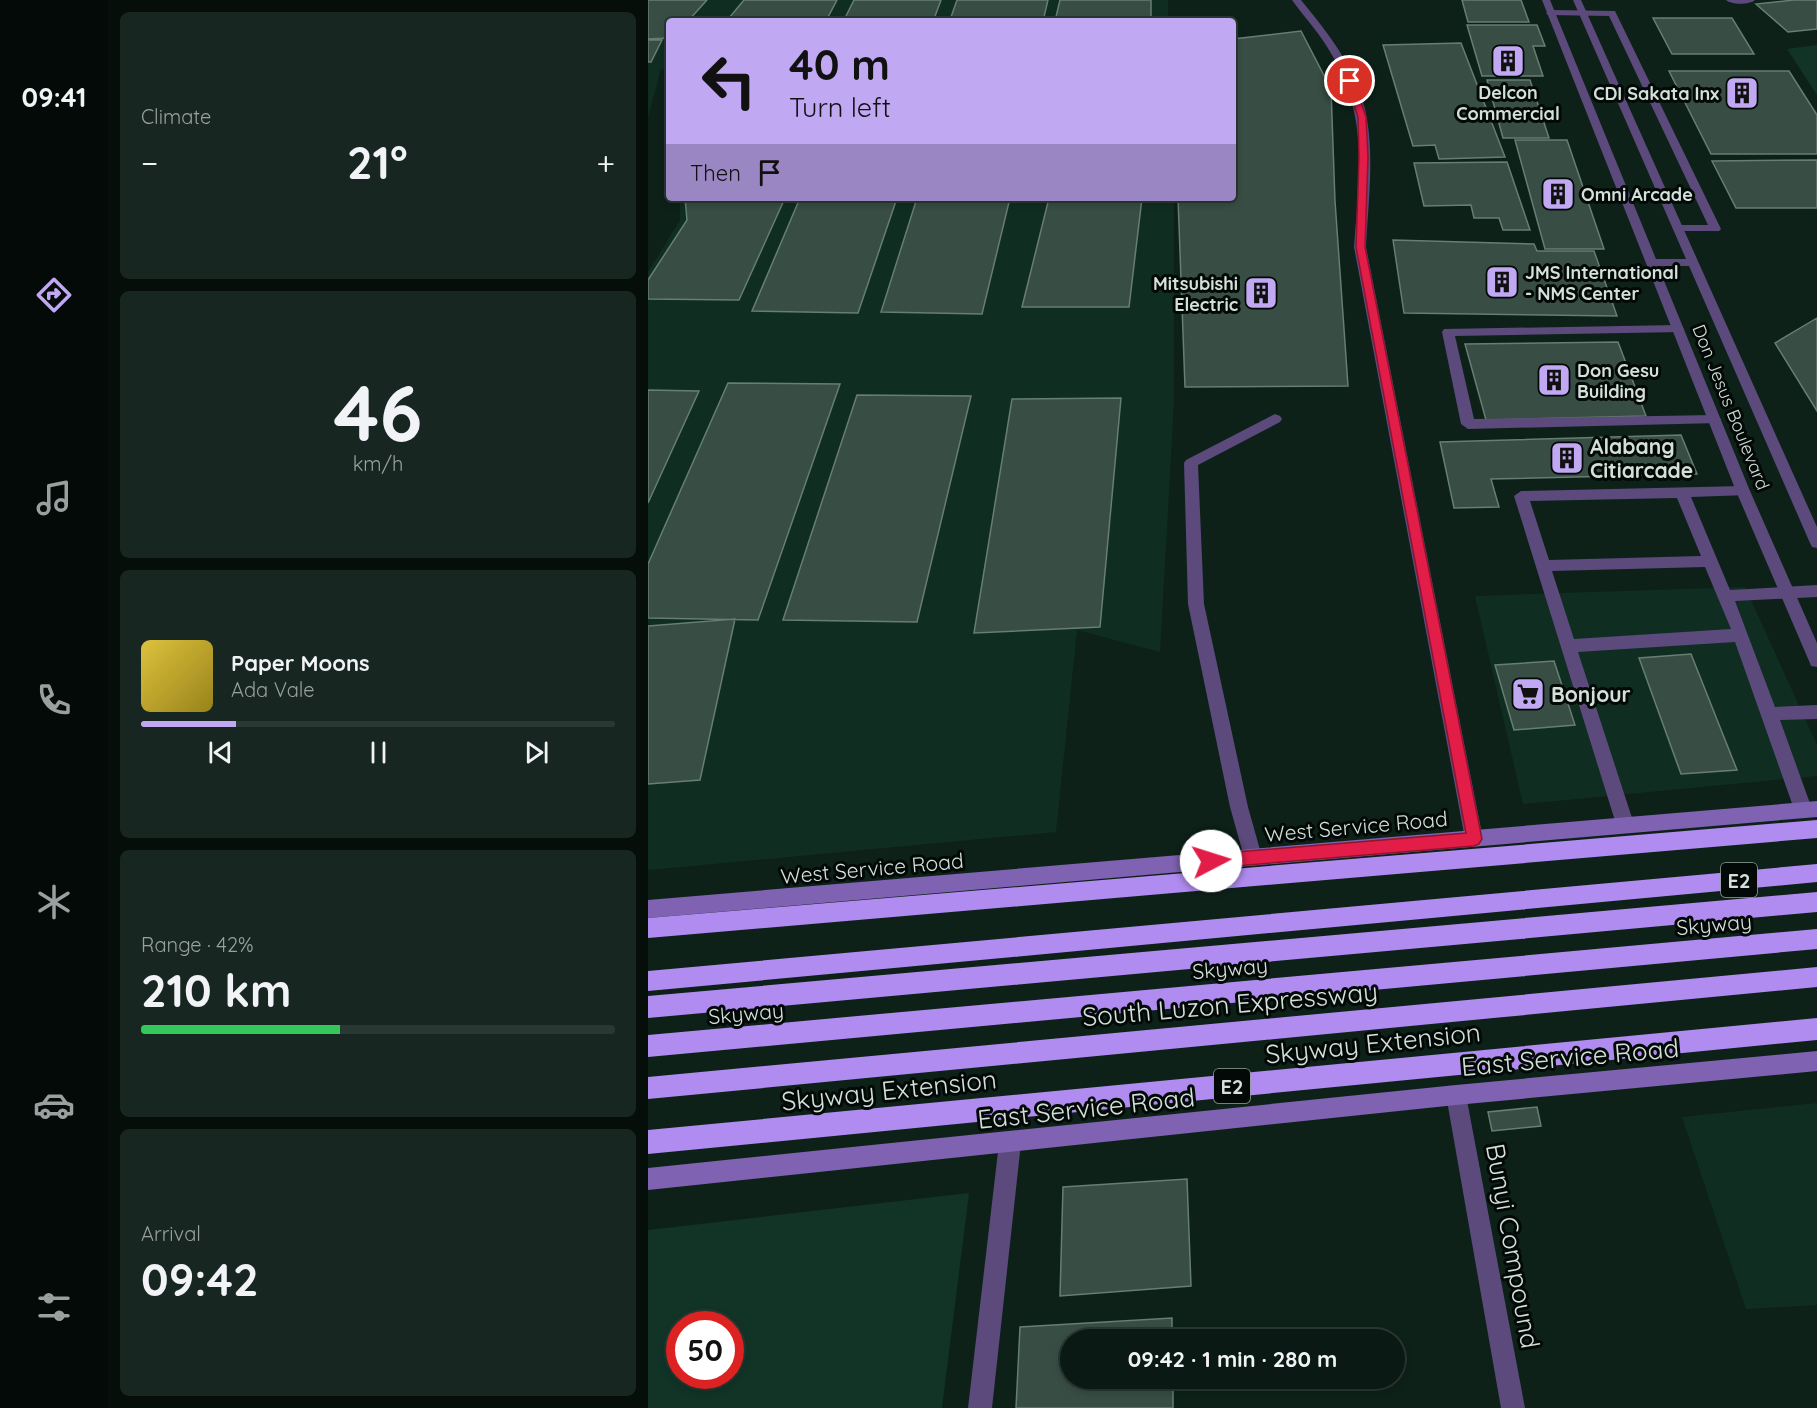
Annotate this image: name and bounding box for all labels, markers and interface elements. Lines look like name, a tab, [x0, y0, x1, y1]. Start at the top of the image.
text: 40 m	[789, 38, 890, 91]
icon: left	[690, 42, 768, 120]
building icon: Delcon Commercial	[1490, 43, 1526, 79]
pin	[1324, 55, 1375, 106]
icon: arrive	[1333, 64, 1366, 97]
building icon: CDI Sakata Inx	[1724, 75, 1760, 111]
text: 09:41	[22, 80, 86, 114]
place label: Delcon Commercial	[1456, 81, 1560, 125]
place label: CDI Sakata Inx	[1593, 82, 1719, 105]
text: Turn left	[789, 90, 891, 124]
text: Climate	[141, 104, 211, 129]
text: 21°	[347, 134, 408, 190]
text: −	[141, 142, 158, 183]
text: +	[596, 142, 615, 183]
icon: arrive	[753, 156, 786, 189]
text: Then	[690, 159, 741, 187]
building icon: Omni Arcade	[1540, 176, 1576, 212]
place label: Omni Arcade	[1581, 183, 1693, 206]
place label: JMS International - NMS Center	[1525, 261, 1679, 305]
building icon: JMS International - NMS Center	[1484, 264, 1520, 300]
place label: Mitsubishi Electric	[1153, 272, 1238, 316]
icon: directions	[33, 274, 75, 316]
building icon: Mitsubishi Electric	[1243, 275, 1279, 311]
street label: Don Jesus Boulevard	[1687, 321, 1775, 493]
place label: Don Gesu Building	[1577, 359, 1659, 403]
building icon: Don Gesu Building	[1536, 362, 1572, 398]
text: 46	[334, 363, 423, 461]
place label: Alabang Citiarcade	[1590, 433, 1693, 483]
building icon: Alabang Citiarcade	[1549, 440, 1585, 476]
text: km/h	[353, 451, 403, 476]
icon: music	[33, 477, 75, 519]
text: Paper Moons	[231, 649, 370, 677]
supermarket icon: Bonjour	[1510, 676, 1546, 712]
text: Ada Vale	[231, 677, 315, 702]
icon: phone	[33, 679, 75, 721]
place label: Bonjour	[1551, 681, 1631, 707]
icon: previous	[204, 736, 237, 769]
icon: pause	[362, 736, 395, 769]
icon: next	[520, 736, 553, 769]
street label: West Service Road	[1263, 805, 1449, 847]
position arrow	[1179, 829, 1243, 893]
street label: West Service Road	[779, 847, 965, 889]
road number: E2	[1721, 863, 1757, 897]
icon: climate	[33, 881, 75, 923]
street label: Skyway	[1675, 908, 1753, 940]
text: Range · 42%	[141, 932, 254, 957]
street label: Skyway	[1191, 952, 1269, 984]
text: 210 km	[141, 962, 291, 1018]
street label: South Luzon Expressway	[1081, 975, 1379, 1033]
street label: Skyway	[707, 997, 785, 1029]
street label: Skyway Extension	[1264, 1015, 1482, 1071]
street label: East Service Road	[1460, 1031, 1680, 1083]
street label: Skyway Extension	[780, 1062, 998, 1118]
road number: E2	[1214, 1069, 1250, 1103]
street label: East Service Road	[976, 1080, 1196, 1136]
icon: car	[33, 1084, 75, 1126]
street label: Bunyi Compound	[1479, 1141, 1547, 1351]
text: Arrival	[141, 1221, 201, 1246]
text: 09:42	[141, 1251, 259, 1307]
icon: filters	[33, 1286, 75, 1328]
speed limit sign: 50	[666, 1311, 744, 1389]
text: 09:42 · 1 min · 280 m	[1128, 1345, 1337, 1373]

